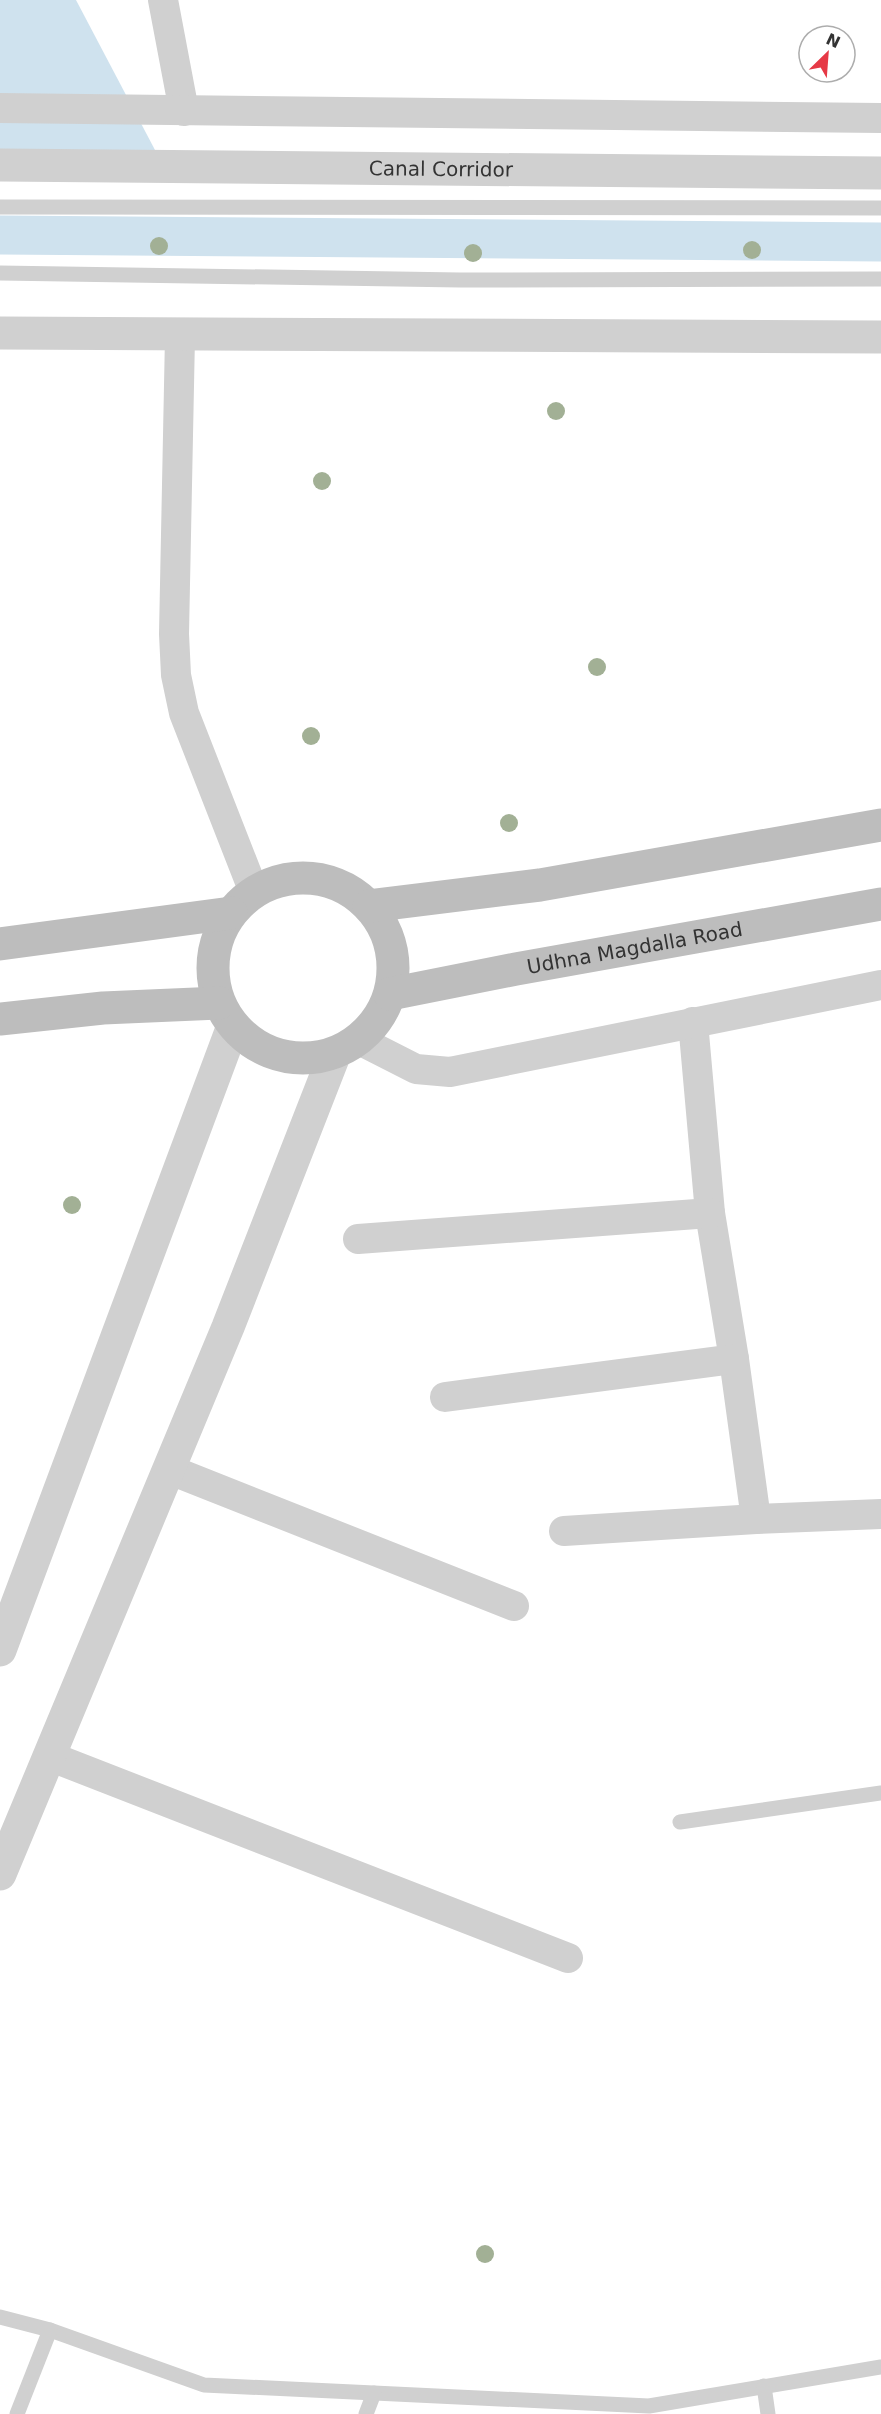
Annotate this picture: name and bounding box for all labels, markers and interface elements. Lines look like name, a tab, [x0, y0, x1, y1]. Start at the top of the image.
north arrow	[797, 24, 857, 84]
text: N	[823, 29, 843, 52]
street label: Canal Corridor	[369, 156, 514, 182]
street label: Udhna Magdalla Road	[525, 917, 744, 979]

